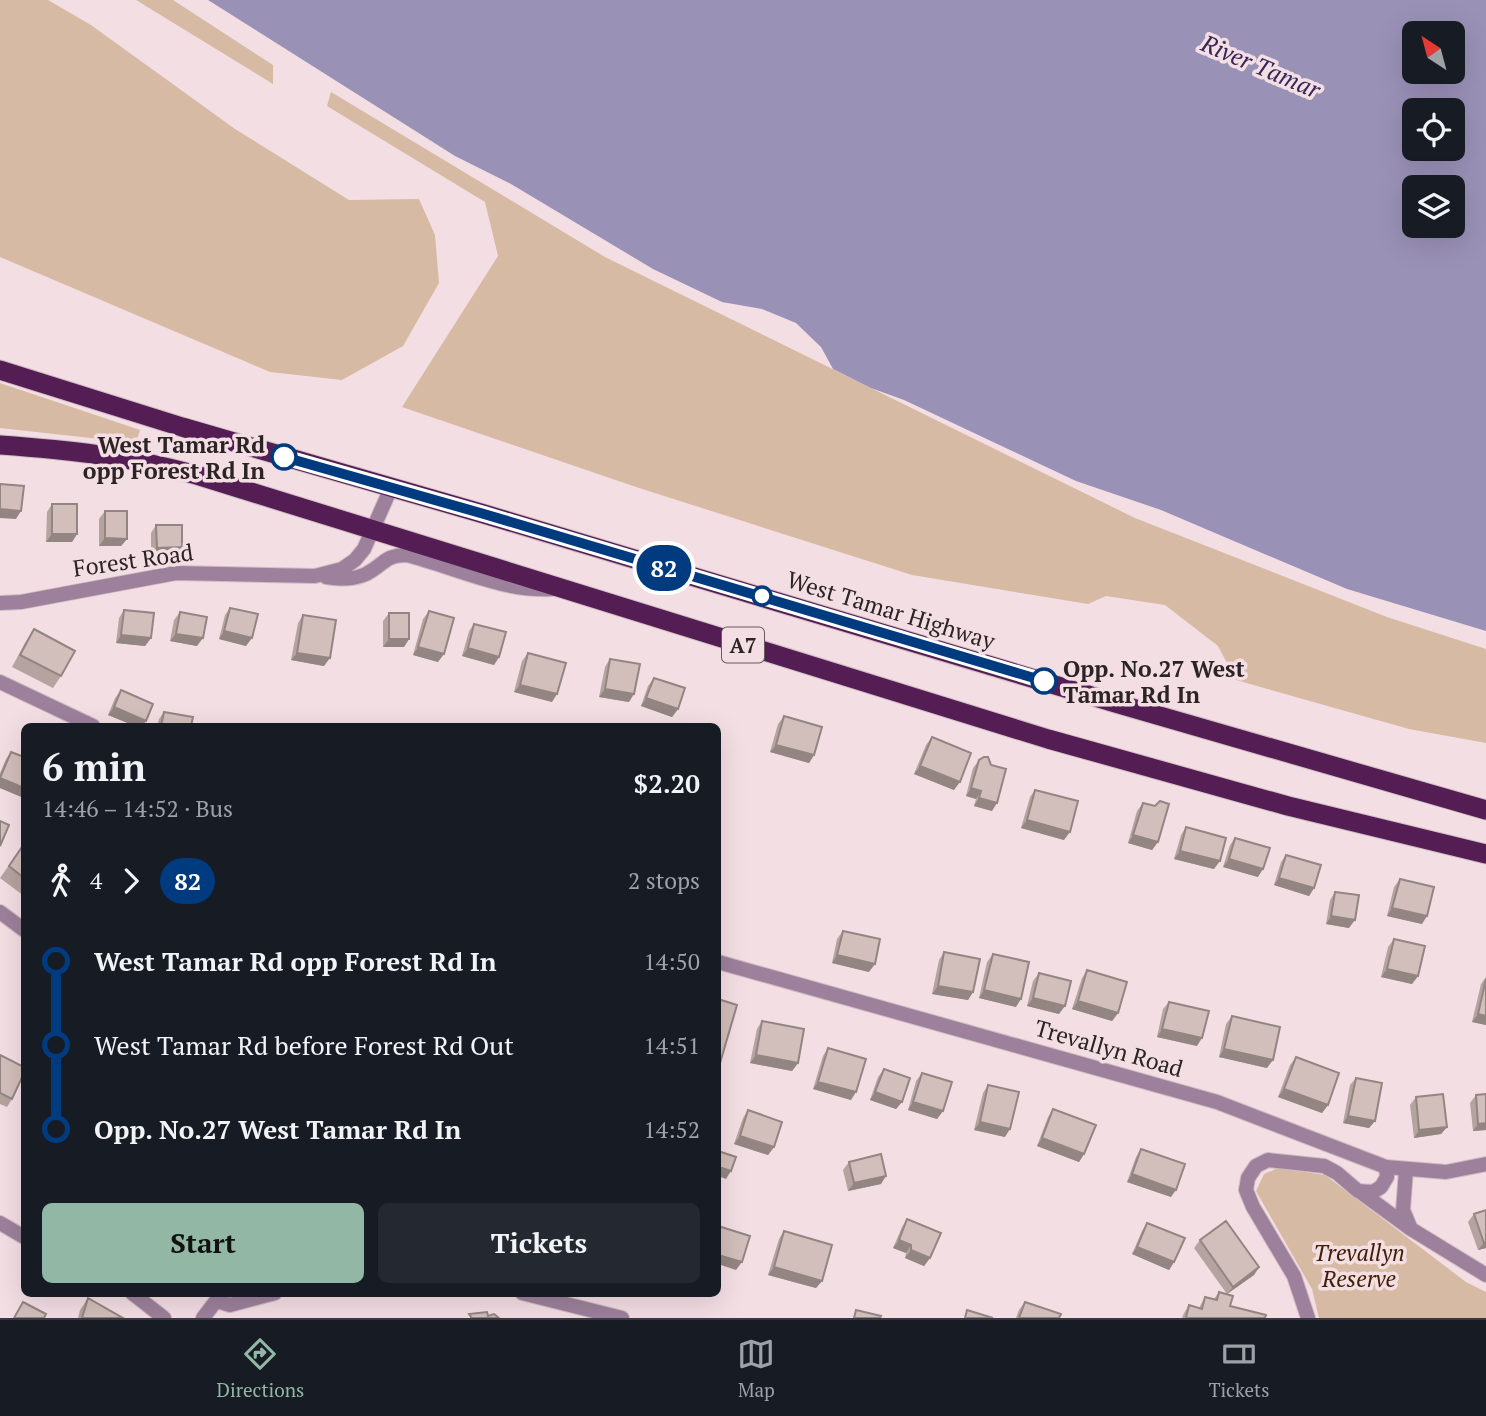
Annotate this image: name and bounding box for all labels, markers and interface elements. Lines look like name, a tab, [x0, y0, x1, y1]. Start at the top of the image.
north arrow	[1402, 21, 1465, 84]
map controls	[1402, 21, 1465, 238]
water label: River Tamar	[1196, 26, 1327, 106]
button: locate	[1402, 98, 1465, 161]
button: layers	[1402, 175, 1465, 238]
place label: West Tamar Rd opp Forest Rd In	[83, 429, 265, 486]
marker: West Tamar Rd opp Forest Rd In	[271, 444, 297, 470]
street label: Forest Road	[71, 536, 195, 584]
line badge: 82	[632, 545, 696, 591]
text: 82	[650, 552, 678, 584]
street label: West Tamar Highway	[783, 564, 999, 656]
unlabelled marker	[752, 586, 772, 606]
road number: A7	[722, 628, 764, 662]
place label: Opp. No.27 West Tamar Rd In	[1063, 653, 1245, 710]
marker: Opp. No.27 West Tamar Rd In	[1031, 668, 1057, 694]
text: 6 min	[42, 742, 146, 792]
text: $2.20	[634, 766, 700, 800]
text: 14:46 – 14:52 · Bus	[42, 793, 233, 824]
icon: walk	[42, 862, 80, 900]
icon: forward	[112, 862, 150, 900]
text: 4	[90, 865, 102, 896]
text: 82	[174, 865, 201, 897]
text: 2 stops	[628, 865, 700, 896]
text: West Tamar Rd opp Forest Rd In	[94, 944, 496, 978]
text: 14:50	[643, 946, 700, 977]
street label: Trevallyn Road	[1031, 1012, 1187, 1084]
text: West Tamar Rd before Forest Rd Out	[94, 1028, 514, 1062]
text: 14:51	[643, 1030, 700, 1061]
text: Opp. No.27 West Tamar Rd In	[94, 1112, 461, 1146]
text: 14:52	[643, 1114, 700, 1145]
button: Start	[42, 1203, 364, 1283]
button: Tickets	[378, 1203, 700, 1283]
park label: Trevallyn Reserve	[1313, 1237, 1405, 1294]
tab: Directions	[217, 1335, 304, 1402]
tab: Map	[737, 1335, 775, 1402]
tab: Tickets	[1209, 1335, 1269, 1402]

